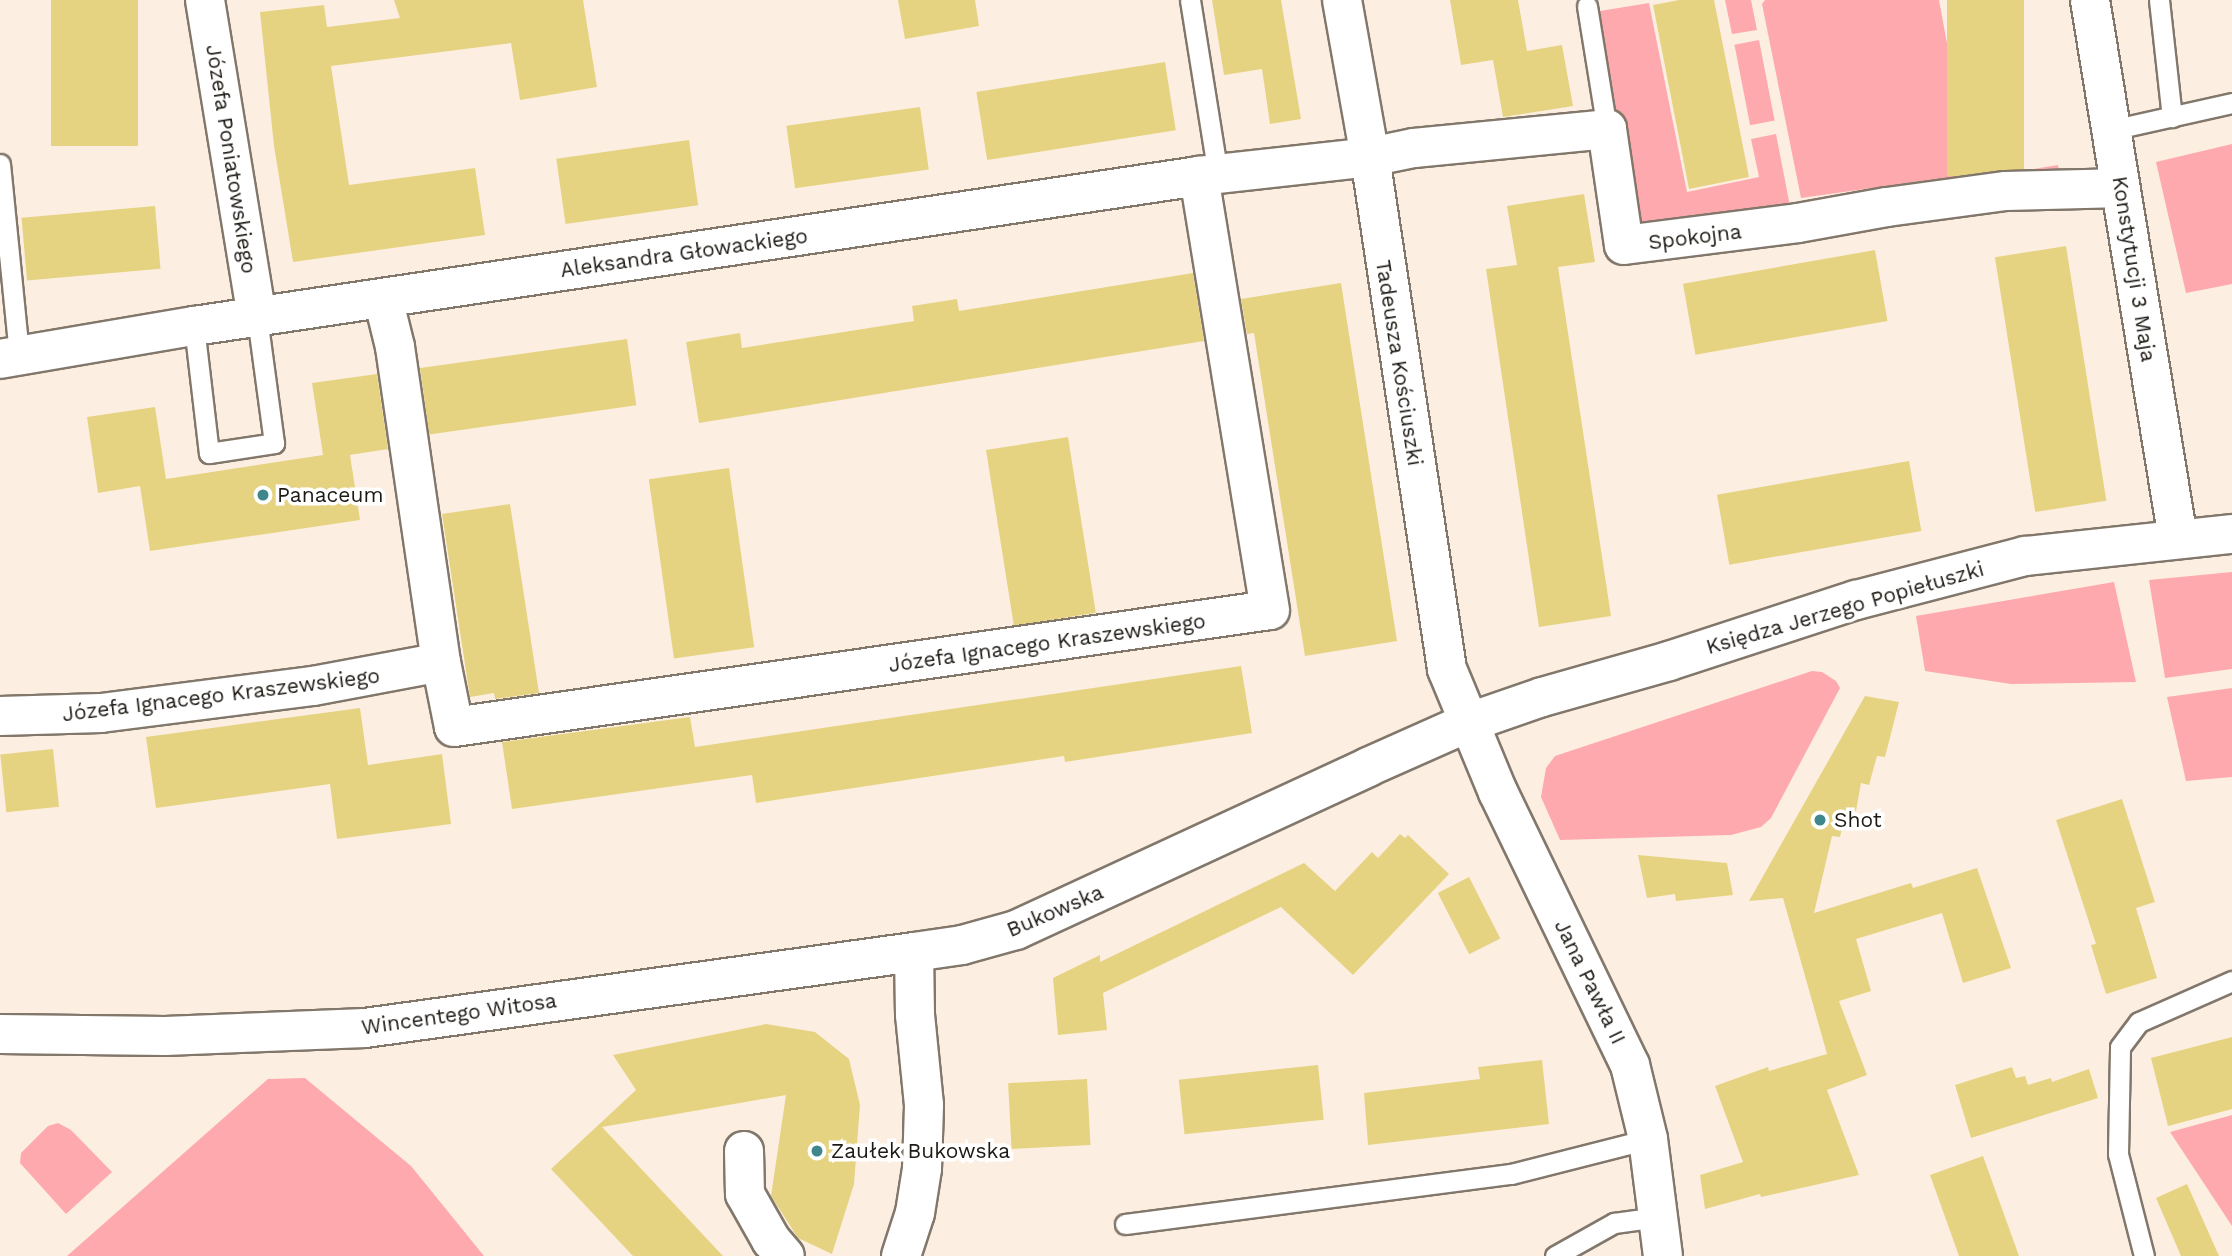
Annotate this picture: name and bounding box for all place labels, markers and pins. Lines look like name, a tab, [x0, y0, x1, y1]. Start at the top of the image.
place label: Panaceum	[277, 482, 383, 508]
marker: Panaceum	[255, 487, 271, 503]
place label: Shot	[1834, 807, 1882, 833]
marker: Shot	[1812, 812, 1828, 828]
place label: Zaułek Bukowska	[831, 1138, 1011, 1164]
marker: Zaułek Bukowska	[809, 1143, 825, 1159]

